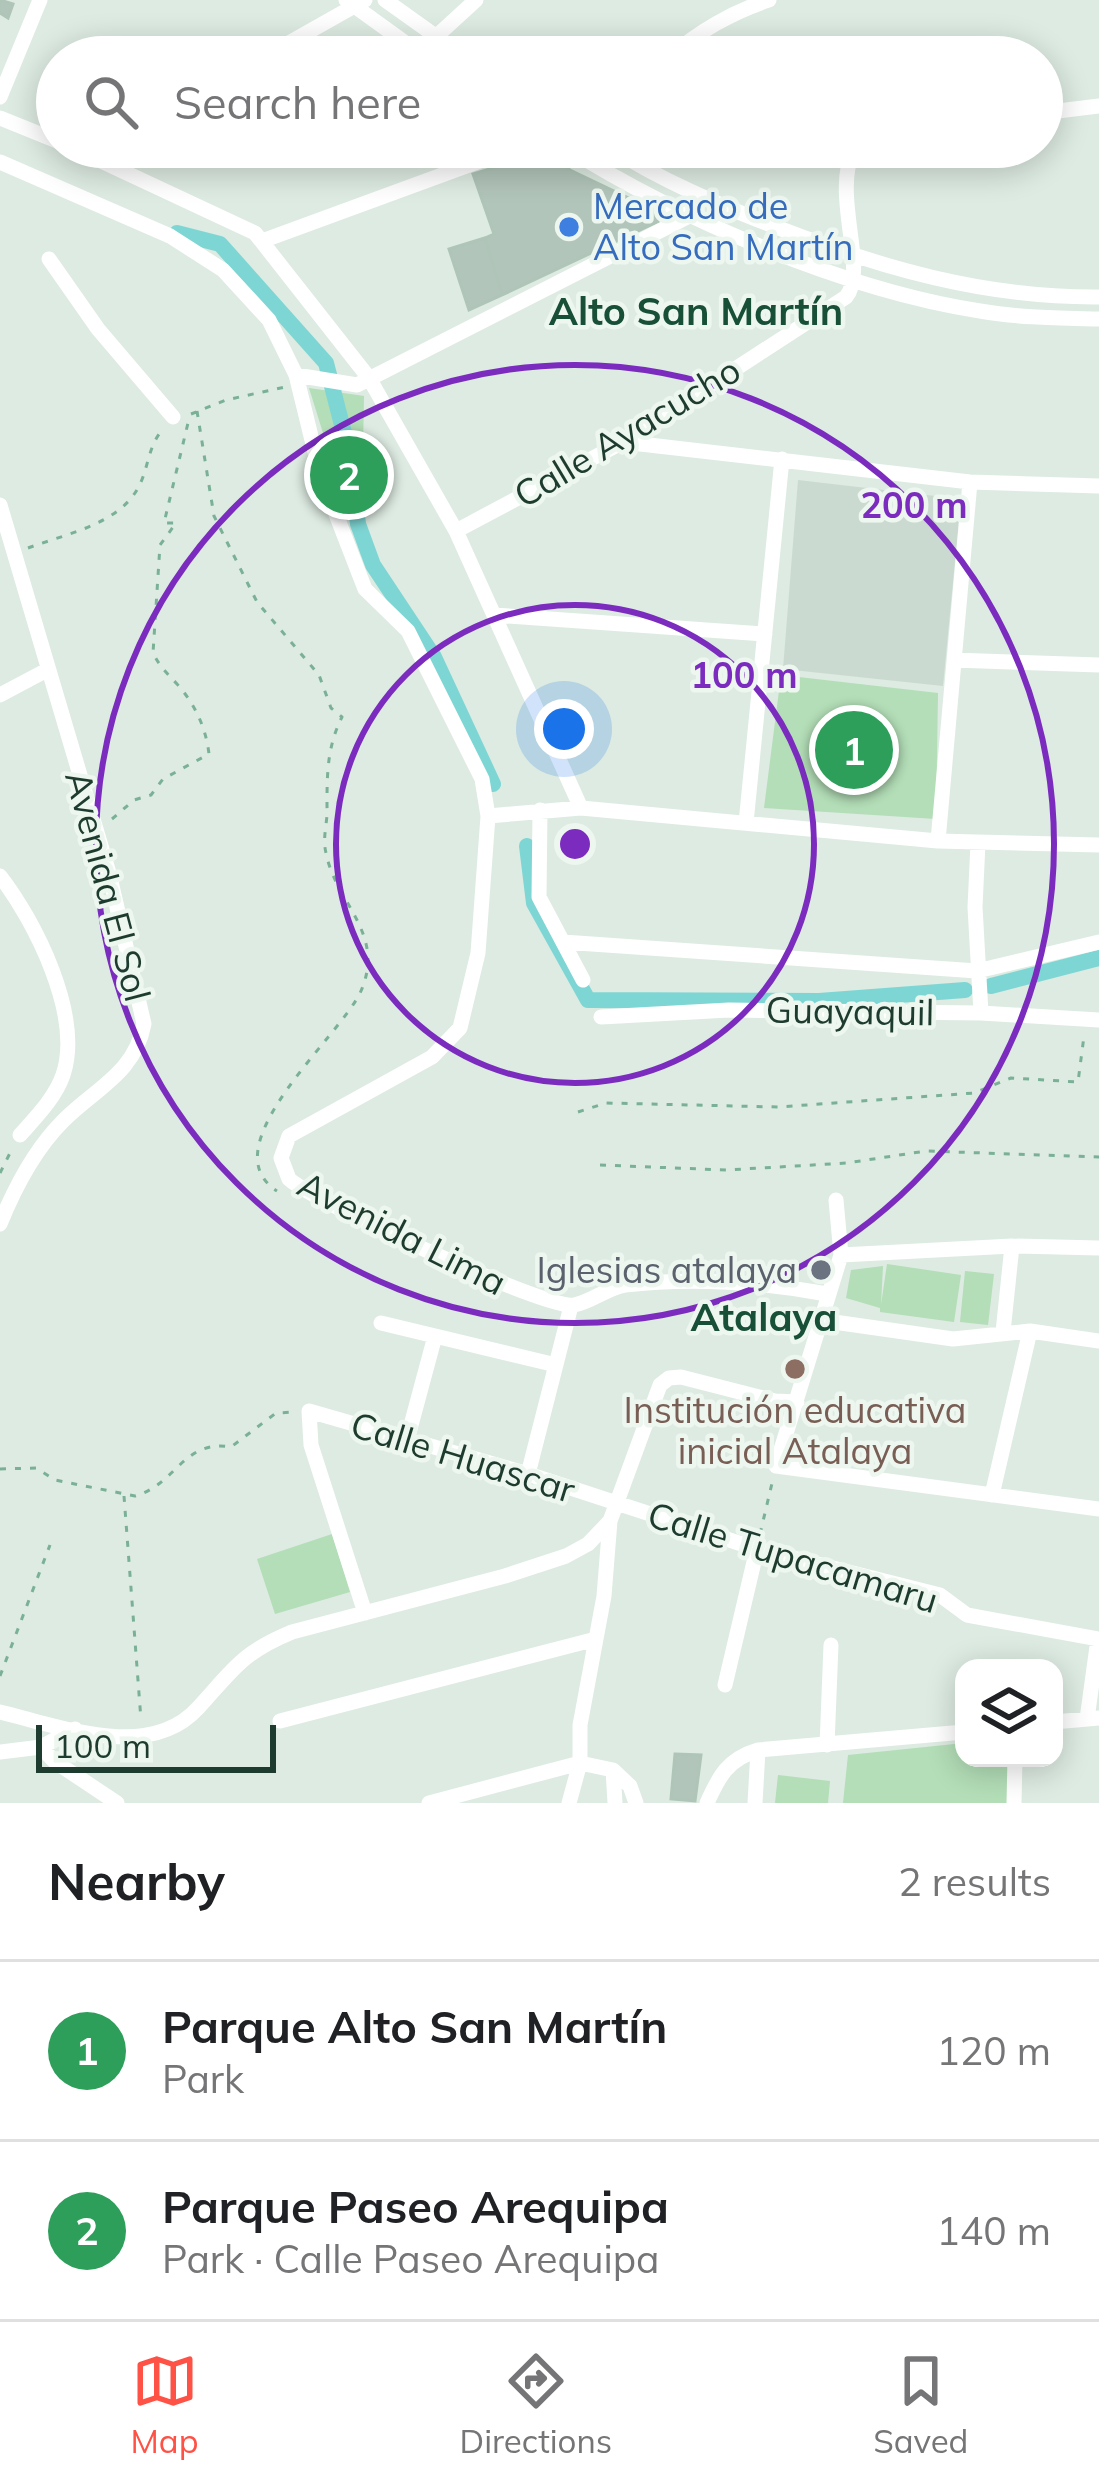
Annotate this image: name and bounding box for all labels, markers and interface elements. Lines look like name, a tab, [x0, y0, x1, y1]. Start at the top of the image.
search box	[36, 36, 1063, 168]
icon: search	[78, 69, 144, 135]
text: Search here	[174, 74, 421, 130]
place label: Mercado de Alto San Martín	[593, 183, 854, 269]
marker: Mercado de Alto San Martín	[556, 214, 582, 240]
district label: Alto San Martín	[549, 286, 843, 335]
street label: Calle Ayacucho	[506, 346, 748, 517]
pin: 2	[310, 430, 388, 520]
text: 200 m	[860, 482, 968, 527]
text: 100 m	[690, 652, 798, 697]
your location	[534, 699, 594, 759]
pin: 1	[815, 705, 893, 795]
street label: Avenida El Sol	[56, 766, 161, 1006]
centre of rings	[554, 823, 596, 865]
street label: Guayaquil	[765, 987, 935, 1034]
street label: Avenida Lima	[291, 1161, 514, 1304]
place label: Iglesias atalaya	[536, 1247, 797, 1292]
marker: Iglesias atalaya	[808, 1257, 834, 1283]
district label: Atalaya	[691, 1292, 837, 1341]
marker: Institución educativa inicial Atalaya	[782, 1356, 808, 1382]
place label: Institución educativa inicial Atalaya	[624, 1387, 966, 1473]
street label: Calle Huascar	[346, 1401, 581, 1512]
street label: Calle Tupacamaru	[643, 1491, 944, 1622]
map controls	[955, 1659, 1063, 1767]
button: layers	[955, 1659, 1063, 1767]
scale bar	[36, 1719, 276, 1772]
text: 100 m	[54, 1725, 151, 1766]
text: Nearby	[48, 1849, 225, 1913]
text: 2 results	[898, 1857, 1051, 1906]
text: Parque Alto San Martín	[162, 1998, 668, 2054]
text: 1	[75, 2026, 99, 2075]
text: 120 m	[936, 2026, 1051, 2075]
text: Park	[162, 2054, 244, 2103]
text: Parque Paseo Arequipa	[162, 2178, 669, 2234]
text: 2	[75, 2206, 99, 2255]
text: 140 m	[936, 2206, 1051, 2255]
text: Park · Calle Paseo Arequipa	[162, 2234, 660, 2283]
tab: Map	[131, 2348, 198, 2461]
tab: Directions	[460, 2348, 612, 2461]
tab: Saved	[873, 2348, 968, 2461]

